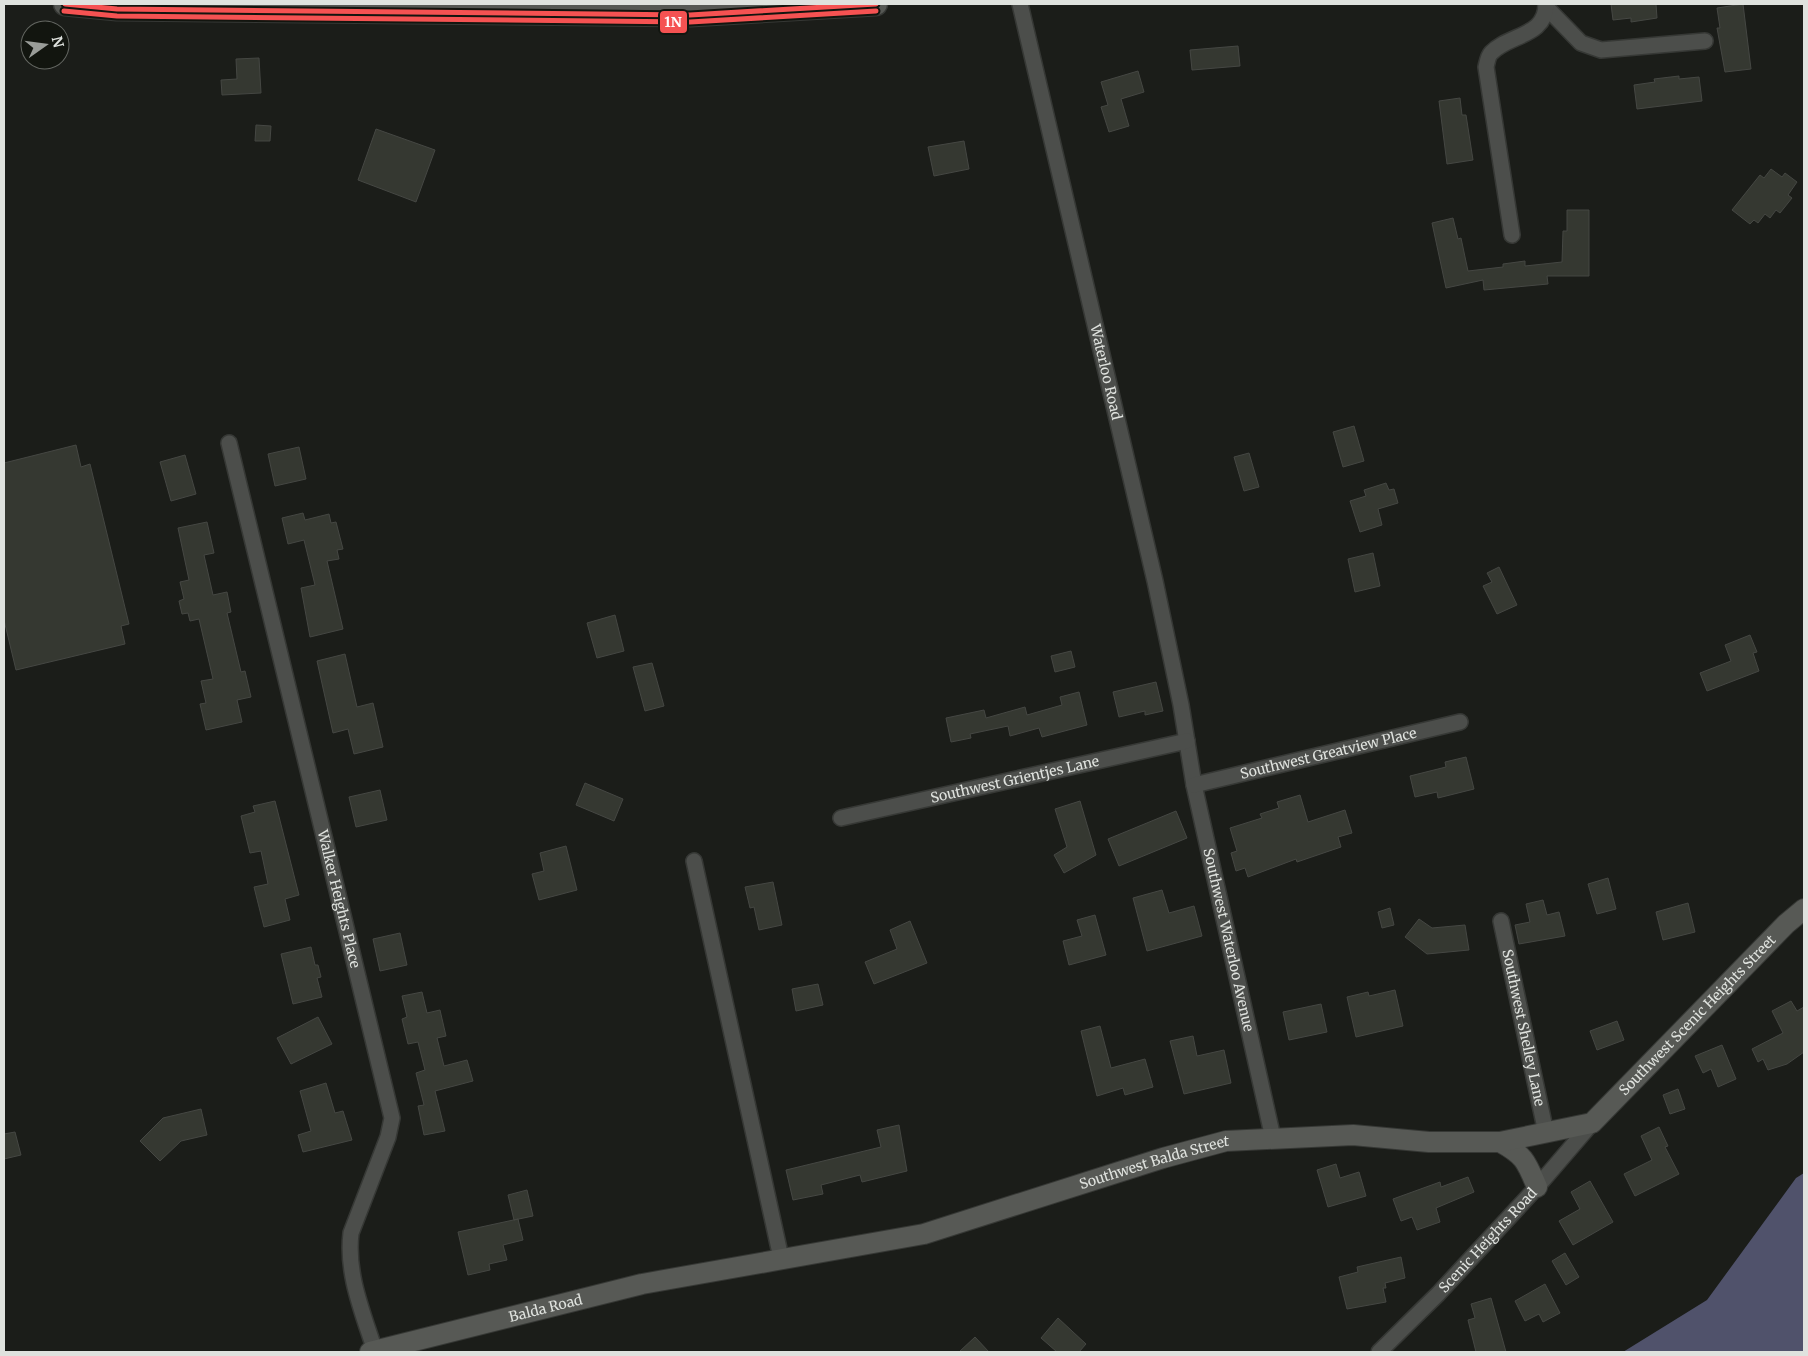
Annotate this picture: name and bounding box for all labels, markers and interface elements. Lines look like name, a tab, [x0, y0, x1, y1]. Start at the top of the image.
line badge: 1N	[659, 10, 688, 34]
text: 1N	[664, 13, 682, 31]
north arrow	[20, 20, 70, 70]
text: N	[48, 34, 68, 49]
street label: Waterloo Road	[1086, 321, 1126, 422]
street label: Southwest Greatview Place	[1238, 724, 1418, 783]
street label: Southwest Grientjes Lane	[929, 752, 1101, 807]
street label: Walker Heights Place	[313, 827, 364, 970]
street label: Southwest Waterloo Avenue	[1199, 846, 1258, 1033]
street label: Southwest Scenic Heights Street	[1615, 931, 1780, 1099]
street label: Southwest Shelley Lane	[1498, 947, 1549, 1108]
street label: Southwest Balda Street	[1077, 1132, 1230, 1193]
street label: Scenic Heights Road	[1435, 1184, 1541, 1297]
street label: Balda Road	[507, 1290, 585, 1326]

